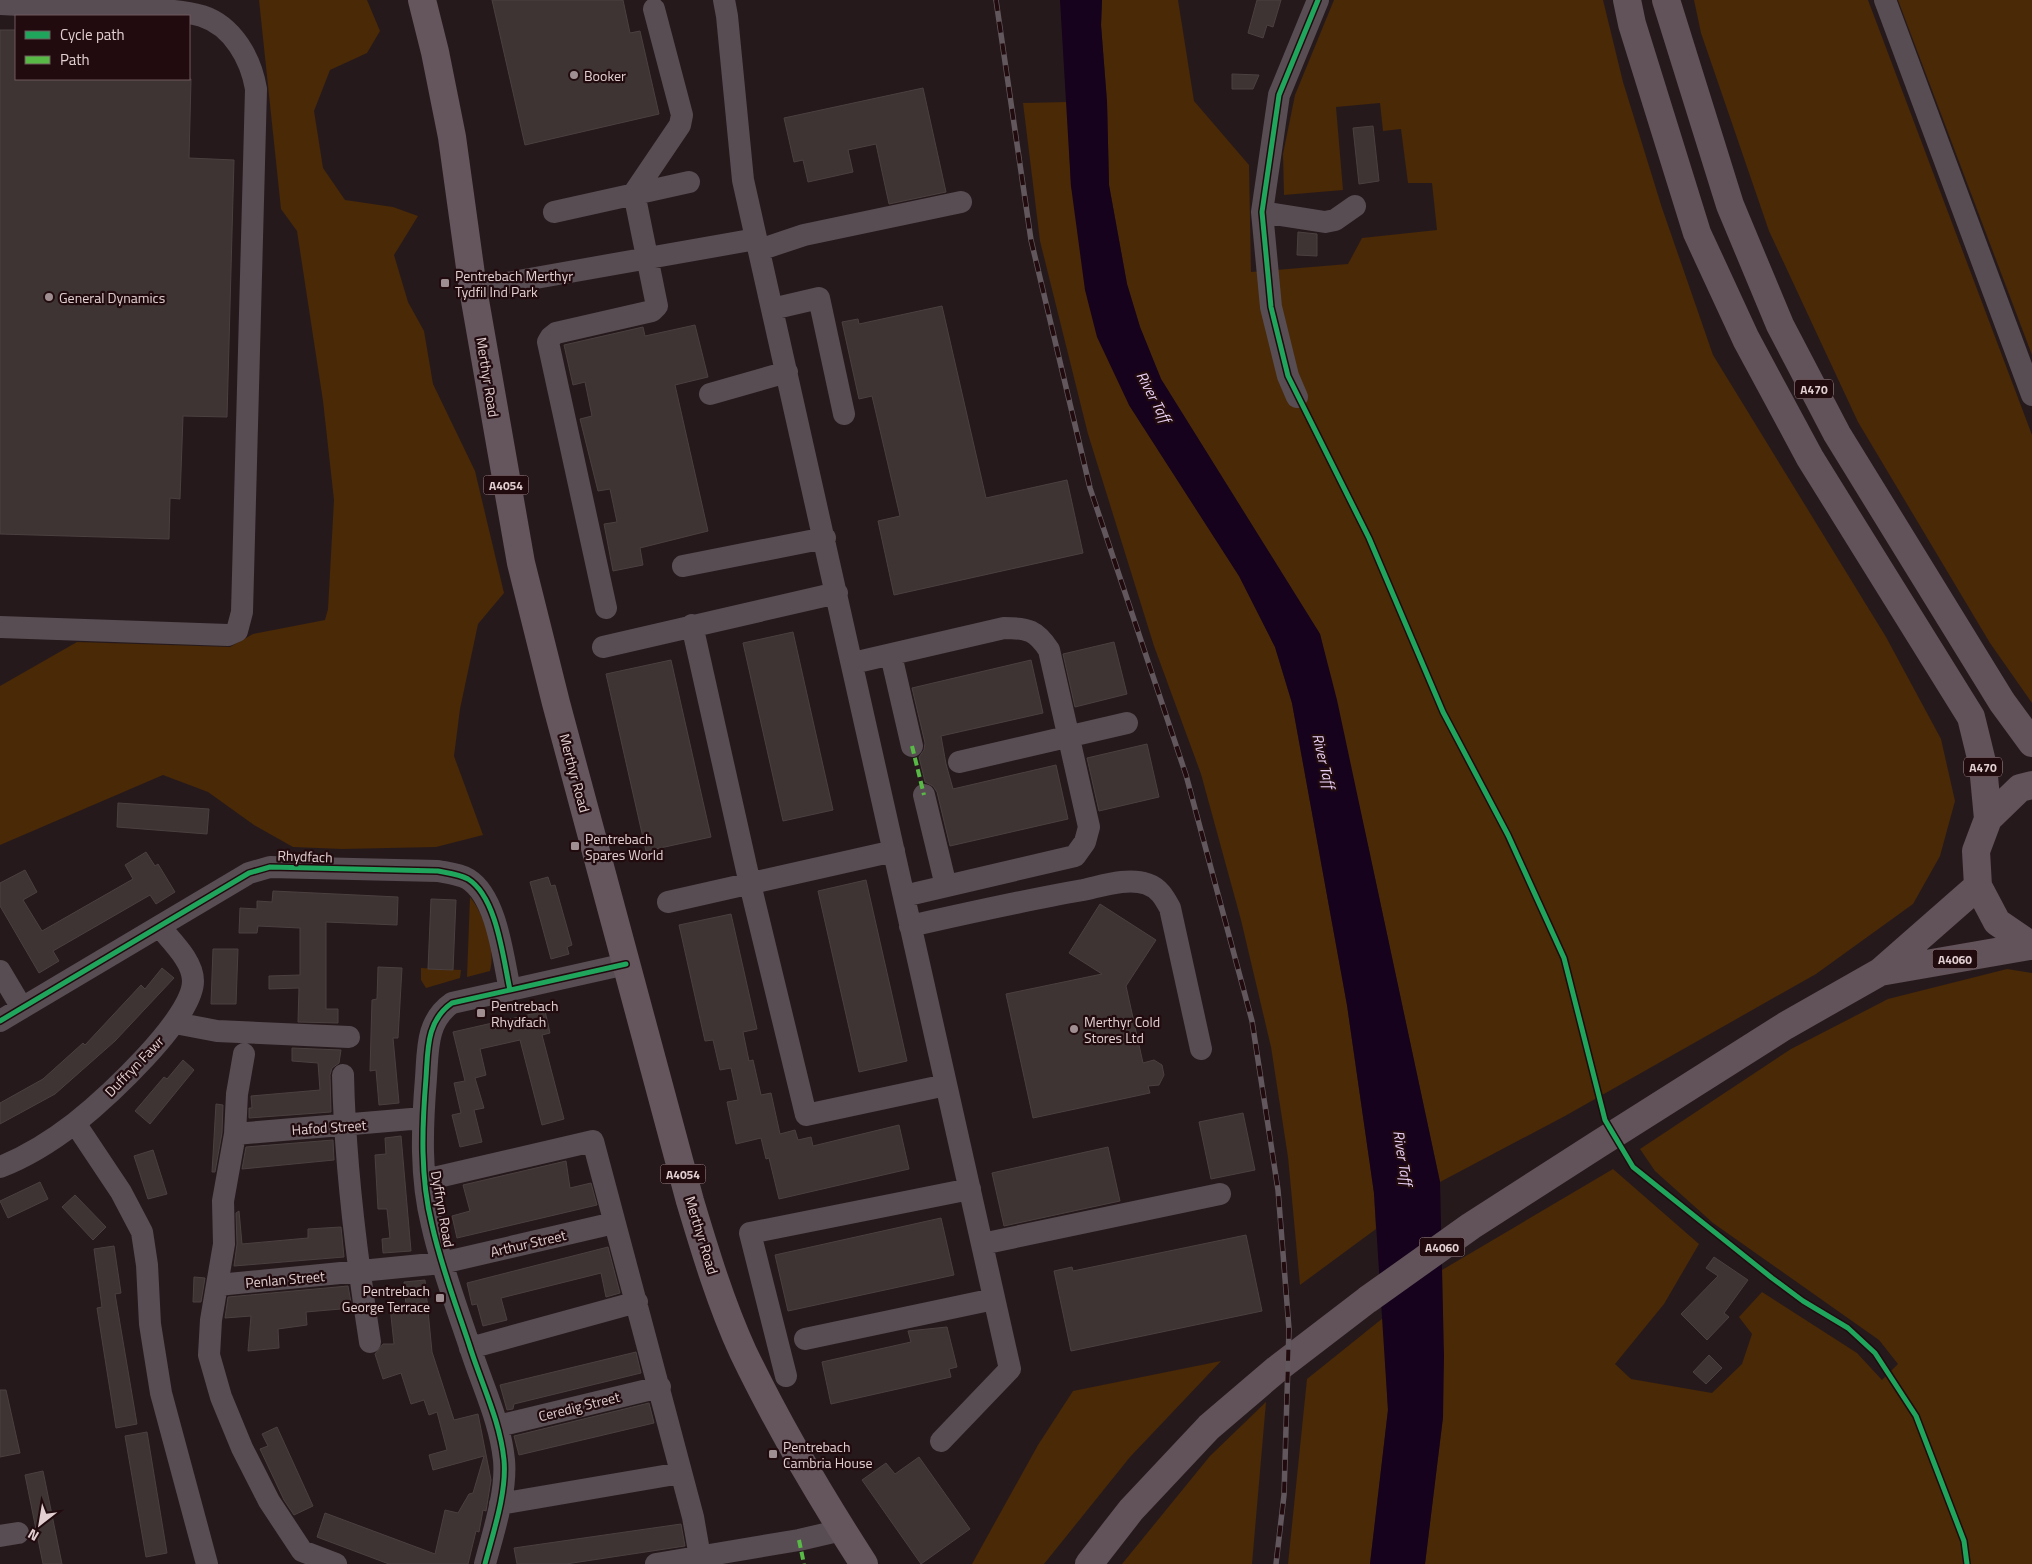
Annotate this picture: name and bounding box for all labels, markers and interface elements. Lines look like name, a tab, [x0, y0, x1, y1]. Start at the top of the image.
legend	[15, 15, 190, 80]
text: Cycle path	[60, 23, 125, 46]
text: Path	[60, 48, 90, 71]
place label: Booker	[584, 65, 626, 86]
marker: Booker	[568, 69, 580, 81]
place label: Pentrebach Merthyr Tydfil Ind Park	[455, 265, 573, 302]
marker: Pentrebach Merthyr Tydfil Ind Park	[439, 277, 451, 289]
place label: General Dynamics	[59, 287, 165, 308]
marker: General Dynamics	[43, 291, 55, 303]
street label: Merthyr Road	[471, 335, 505, 419]
water label: River Taff	[1131, 367, 1178, 429]
road number: A470	[1795, 379, 1833, 398]
road number: A4054	[484, 476, 528, 494]
street label: Merthyr Road	[554, 731, 596, 815]
water label: River Taff	[1307, 731, 1342, 793]
road number: A470	[1964, 758, 2002, 776]
place label: Pentrebach Spares World	[585, 828, 663, 865]
marker: Pentrebach Spares World	[569, 840, 581, 852]
street label: Rhydfach	[277, 845, 333, 867]
road number: A4060	[1932, 950, 1978, 969]
place label: Pentrebach Rhydfach	[491, 995, 558, 1032]
marker: Pentrebach Rhydfach	[475, 1007, 487, 1019]
place label: Merthyr Cold Stores Ltd	[1084, 1011, 1160, 1048]
marker: Merthyr Cold Stores Ltd	[1068, 1023, 1080, 1035]
street label: Duffryn Fawr	[100, 1031, 169, 1101]
street label: Hafod Street	[291, 1114, 367, 1140]
water label: River Taff	[1387, 1129, 1419, 1190]
road number: A4054	[660, 1164, 706, 1184]
street label: Dyffryn Road	[426, 1169, 460, 1249]
street label: Merthyr Road	[680, 1193, 724, 1277]
street label: Arthur Street	[488, 1224, 568, 1262]
road number: A4060	[1420, 1238, 1464, 1256]
street label: Penlan Street	[244, 1265, 326, 1293]
place label: Pentrebach George Terrace	[342, 1280, 430, 1317]
marker: Pentrebach George Terrace	[434, 1292, 446, 1304]
street label: Ceredig Street	[536, 1386, 622, 1426]
place label: Pentrebach Cambria House	[783, 1436, 873, 1473]
marker: Pentrebach Cambria House	[767, 1448, 779, 1460]
north arrow	[15, 1499, 65, 1549]
text: N	[23, 1524, 43, 1547]

